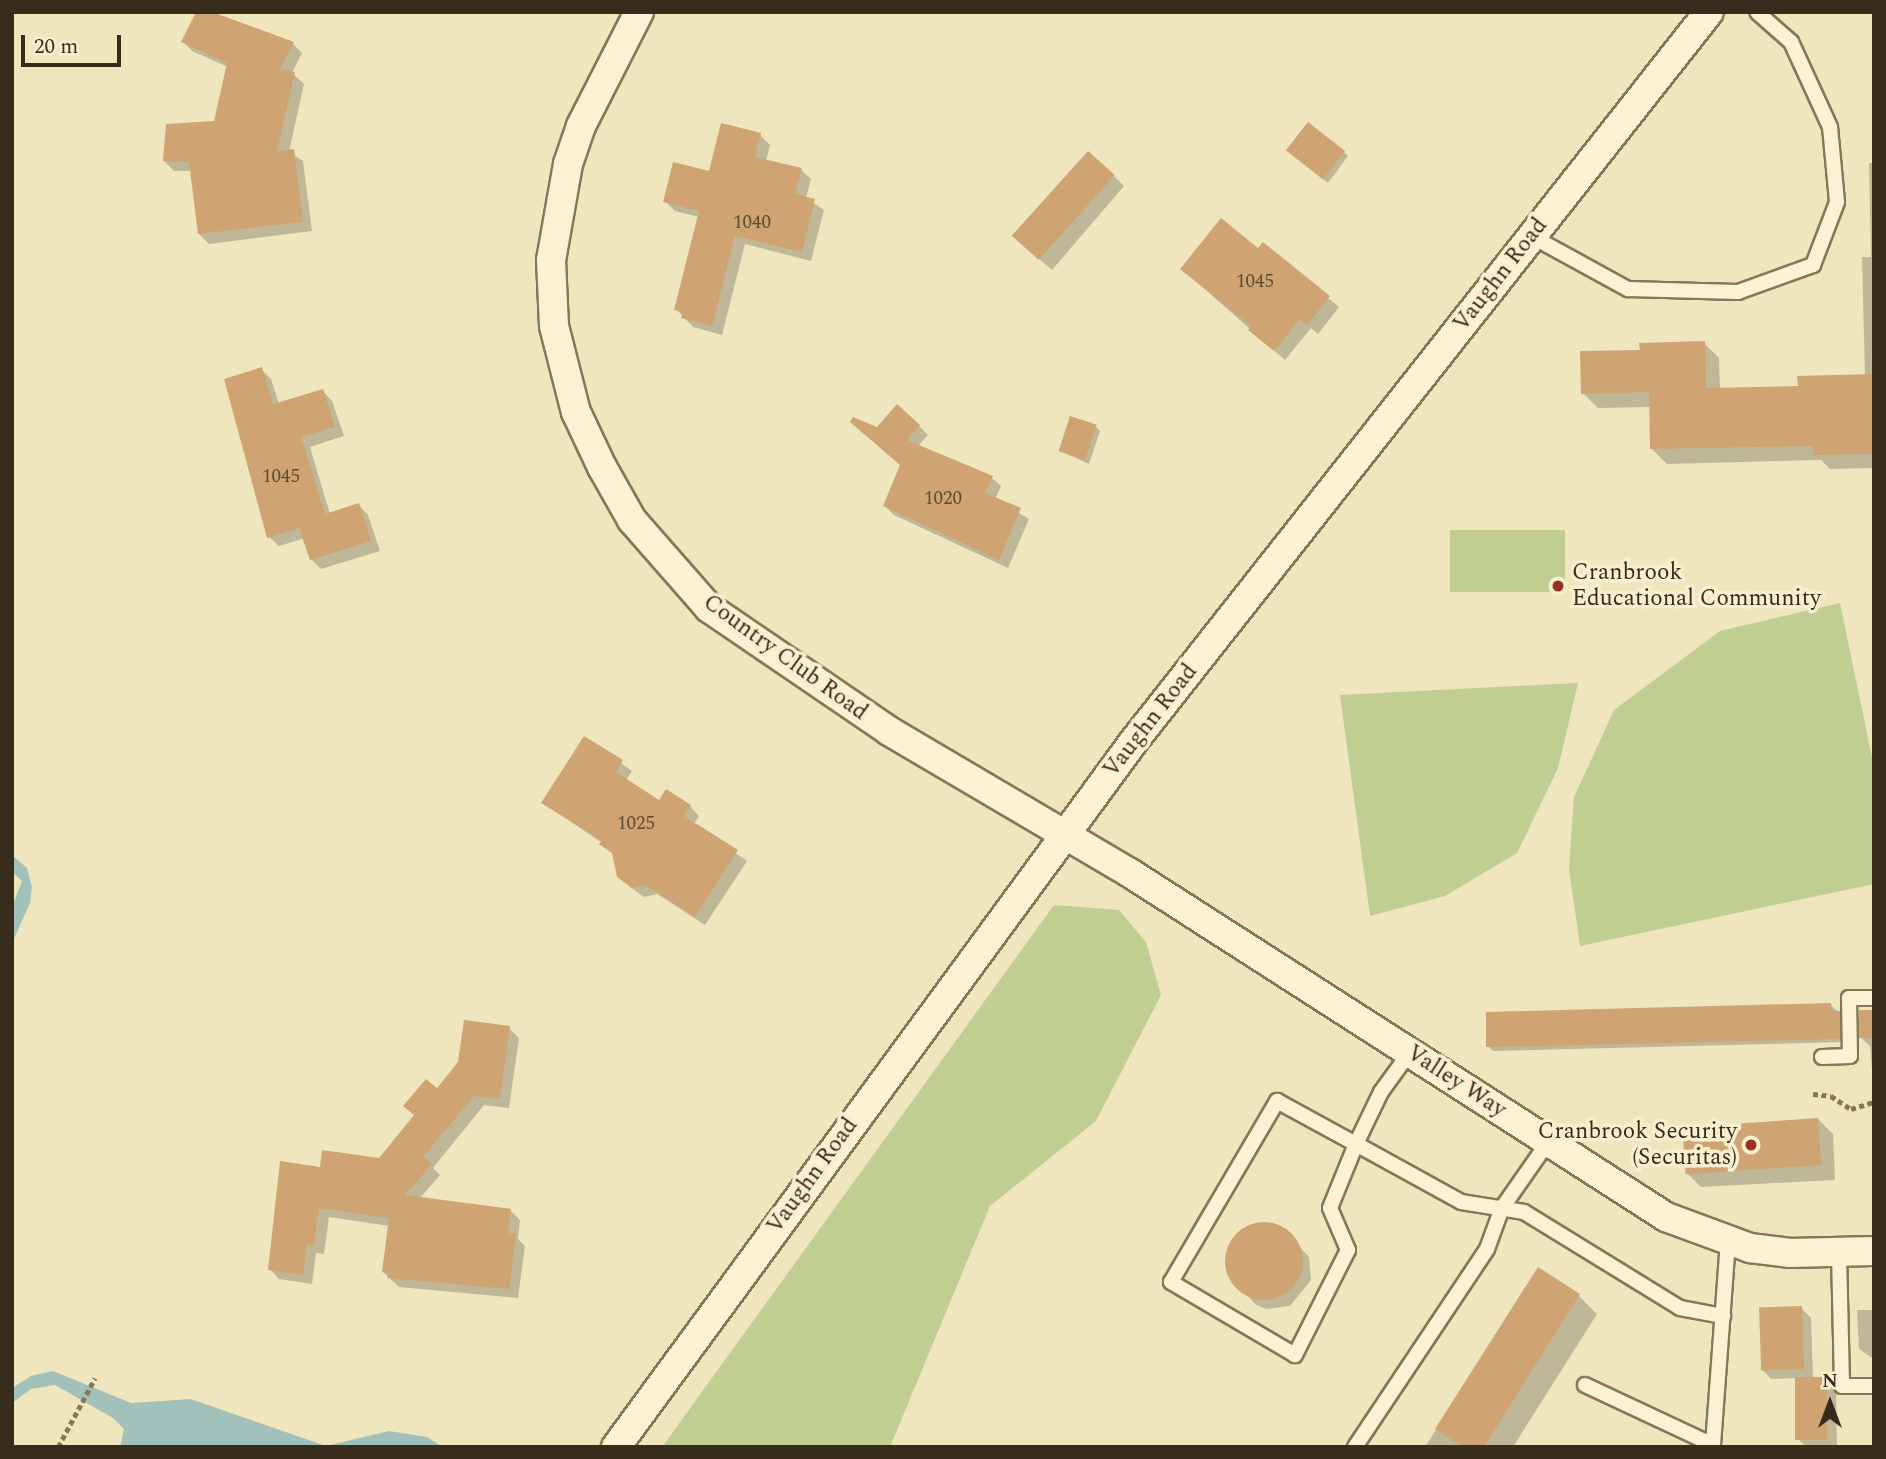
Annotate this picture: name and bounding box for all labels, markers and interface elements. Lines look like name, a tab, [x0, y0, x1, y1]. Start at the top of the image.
scale bar	[24, 21, 124, 65]
text: 20 m	[34, 31, 78, 63]
house number: 1040	[733, 212, 771, 234]
street label: Vaughn Road	[1448, 213, 1554, 337]
house number: 1045	[1236, 271, 1274, 293]
house number: 1045	[262, 466, 300, 488]
house number: 1020	[924, 488, 962, 510]
place label: Cranbrook Educational Community	[1572, 559, 1821, 613]
marker: Cranbrook Educational Community	[1550, 578, 1566, 594]
street label: Country Club Road	[697, 589, 873, 727]
street label: Vaughn Road	[1098, 659, 1204, 783]
house number: 1025	[617, 813, 655, 835]
street label: Valley Way	[1401, 1040, 1511, 1124]
street label: Vaughn Road	[762, 1113, 864, 1239]
place label: Cranbrook Security (Securitas)	[1538, 1118, 1737, 1172]
marker: Cranbrook Security (Securitas)	[1743, 1137, 1759, 1153]
text: N	[1822, 1367, 1838, 1396]
north arrow	[1795, 1368, 1865, 1438]

